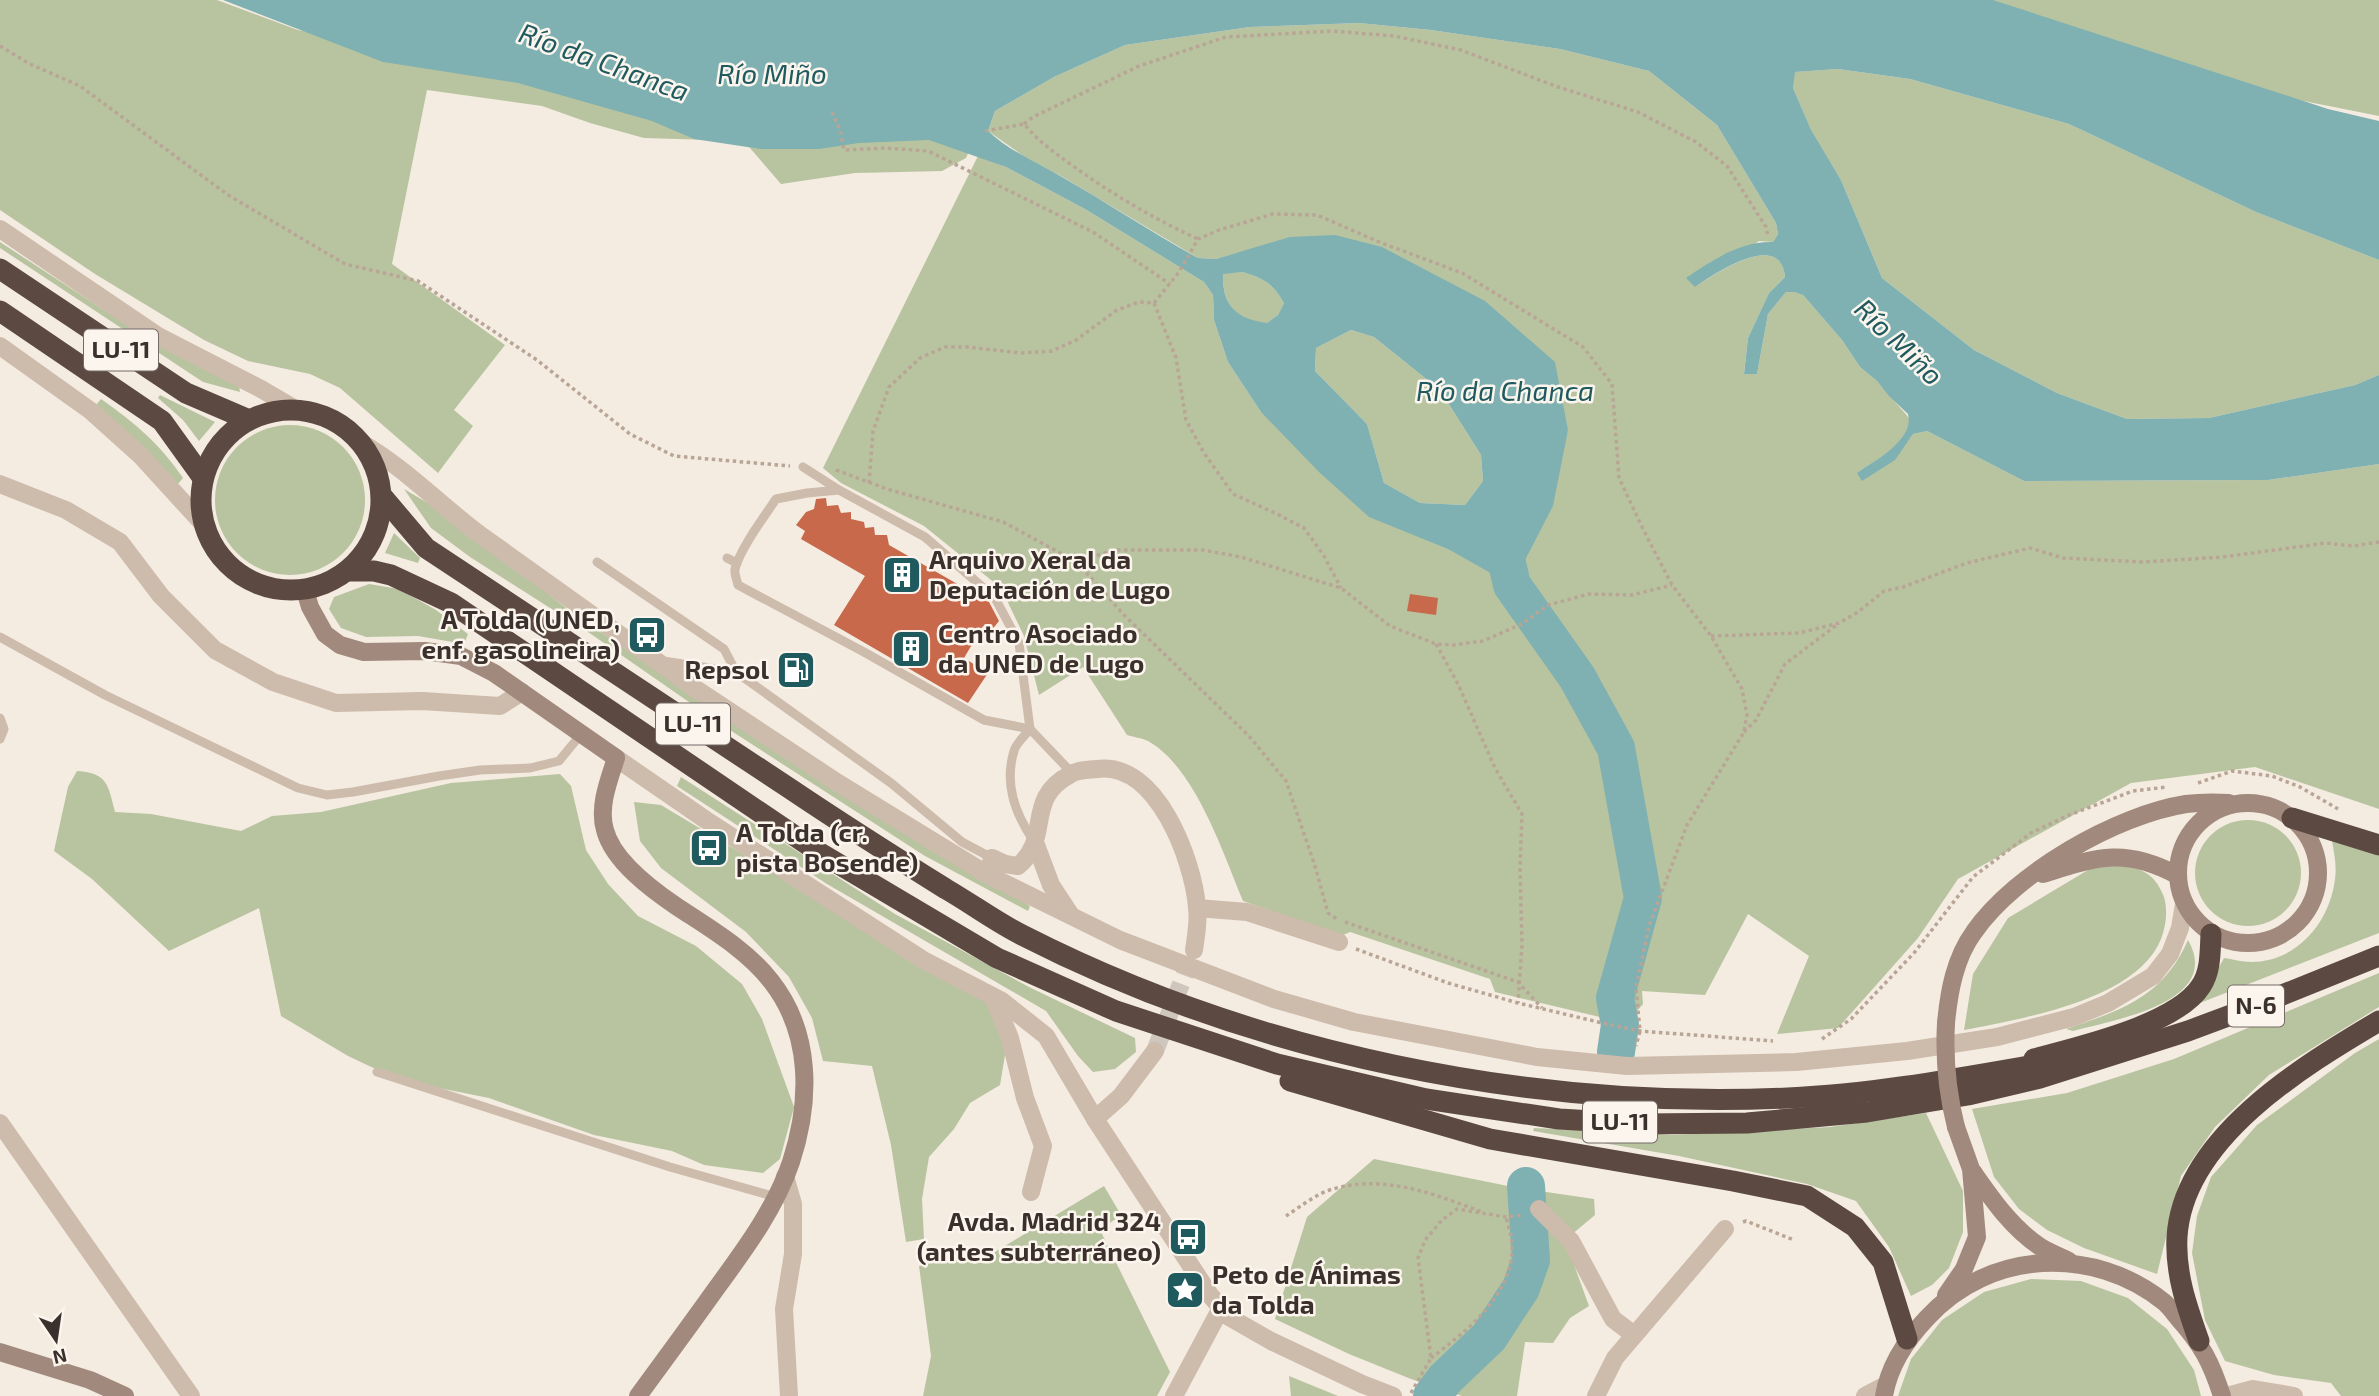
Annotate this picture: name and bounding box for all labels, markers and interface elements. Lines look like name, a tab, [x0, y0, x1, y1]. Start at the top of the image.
water label: Río da Chanca	[515, 15, 694, 108]
water label: Río Miño	[717, 56, 827, 90]
water label: Río Miño	[1848, 291, 1951, 392]
road number: LU-11	[84, 330, 158, 370]
water label: Río da Chanca	[1416, 373, 1594, 407]
place label: Arquivo Xeral da Deputación de Lugo	[929, 543, 1170, 604]
building icon: Arquivo Xeral da Deputación de Lugo	[881, 554, 923, 596]
place label: A Tolda (UNED, enf. gasolineira)	[422, 603, 620, 664]
bus stop icon: A Tolda (UNED, enf. gasolineira)	[626, 614, 668, 656]
place label: Centro Asociado da UNED de Lugo	[938, 617, 1144, 678]
building icon: Centro Asociado da UNED de Lugo	[890, 628, 932, 670]
fuel station icon: Repsol	[775, 649, 817, 691]
place label: Repsol	[684, 653, 769, 684]
road number: LU-11	[656, 704, 730, 744]
place label: A Tolda (cr. pista Bosende)	[736, 816, 918, 877]
bus stop icon: A Tolda (cr. pista Bosende)	[688, 827, 730, 869]
road number: N-6	[2228, 986, 2284, 1026]
road number: LU-11	[1583, 1102, 1657, 1142]
place label: Avda. Madrid 324 (antes subterráneo)	[917, 1205, 1161, 1266]
bus stop icon: Avda. Madrid 324 (antes subterráneo)	[1167, 1216, 1209, 1258]
place label: Peto de Ánimas da Tolda	[1212, 1258, 1401, 1319]
place icon: Peto de Ánimas da Tolda	[1164, 1269, 1206, 1311]
north arrow	[21, 1305, 91, 1375]
text: N	[51, 1344, 69, 1370]

